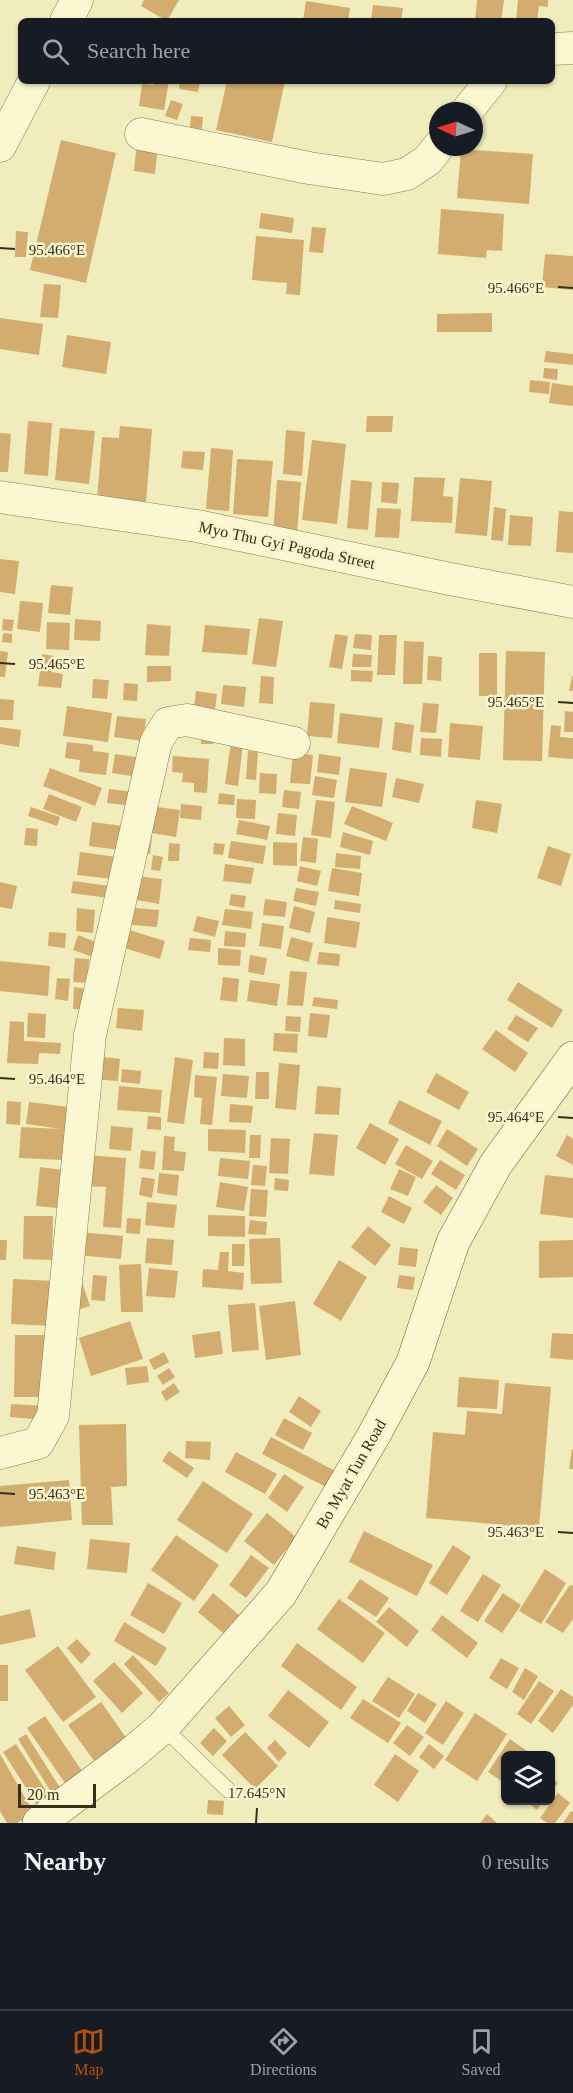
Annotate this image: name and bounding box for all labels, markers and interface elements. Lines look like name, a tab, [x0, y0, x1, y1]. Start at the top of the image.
search box	[18, 18, 555, 84]
icon: search	[39, 35, 72, 68]
text: Search here	[87, 38, 190, 63]
north arrow	[429, 102, 483, 156]
text: 95.466°E	[29, 242, 85, 258]
text: 95.466°E	[488, 280, 544, 296]
street label: Myo Thu Gyi Pagoda Street	[197, 518, 377, 573]
text: 95.465°E	[29, 656, 85, 672]
text: 95.465°E	[488, 694, 544, 710]
text: 95.464°E	[29, 1071, 85, 1087]
text: 95.464°E	[488, 1109, 544, 1125]
street label: Bo Myat Tun Road	[313, 1416, 390, 1532]
text: 95.463°E	[29, 1486, 85, 1502]
text: 95.463°E	[488, 1524, 544, 1540]
map controls	[501, 1751, 555, 1805]
button: layers	[501, 1751, 555, 1805]
scale bar	[18, 1781, 96, 1808]
text: 17.645°N	[228, 1785, 286, 1801]
text: 20 m	[27, 1786, 59, 1803]
text: Nearby	[24, 1847, 106, 1876]
text: 0 results	[482, 1851, 549, 1873]
tab: Map	[72, 2025, 105, 2079]
tab: Directions	[250, 2025, 317, 2079]
tab: Saved	[461, 2025, 501, 2079]

